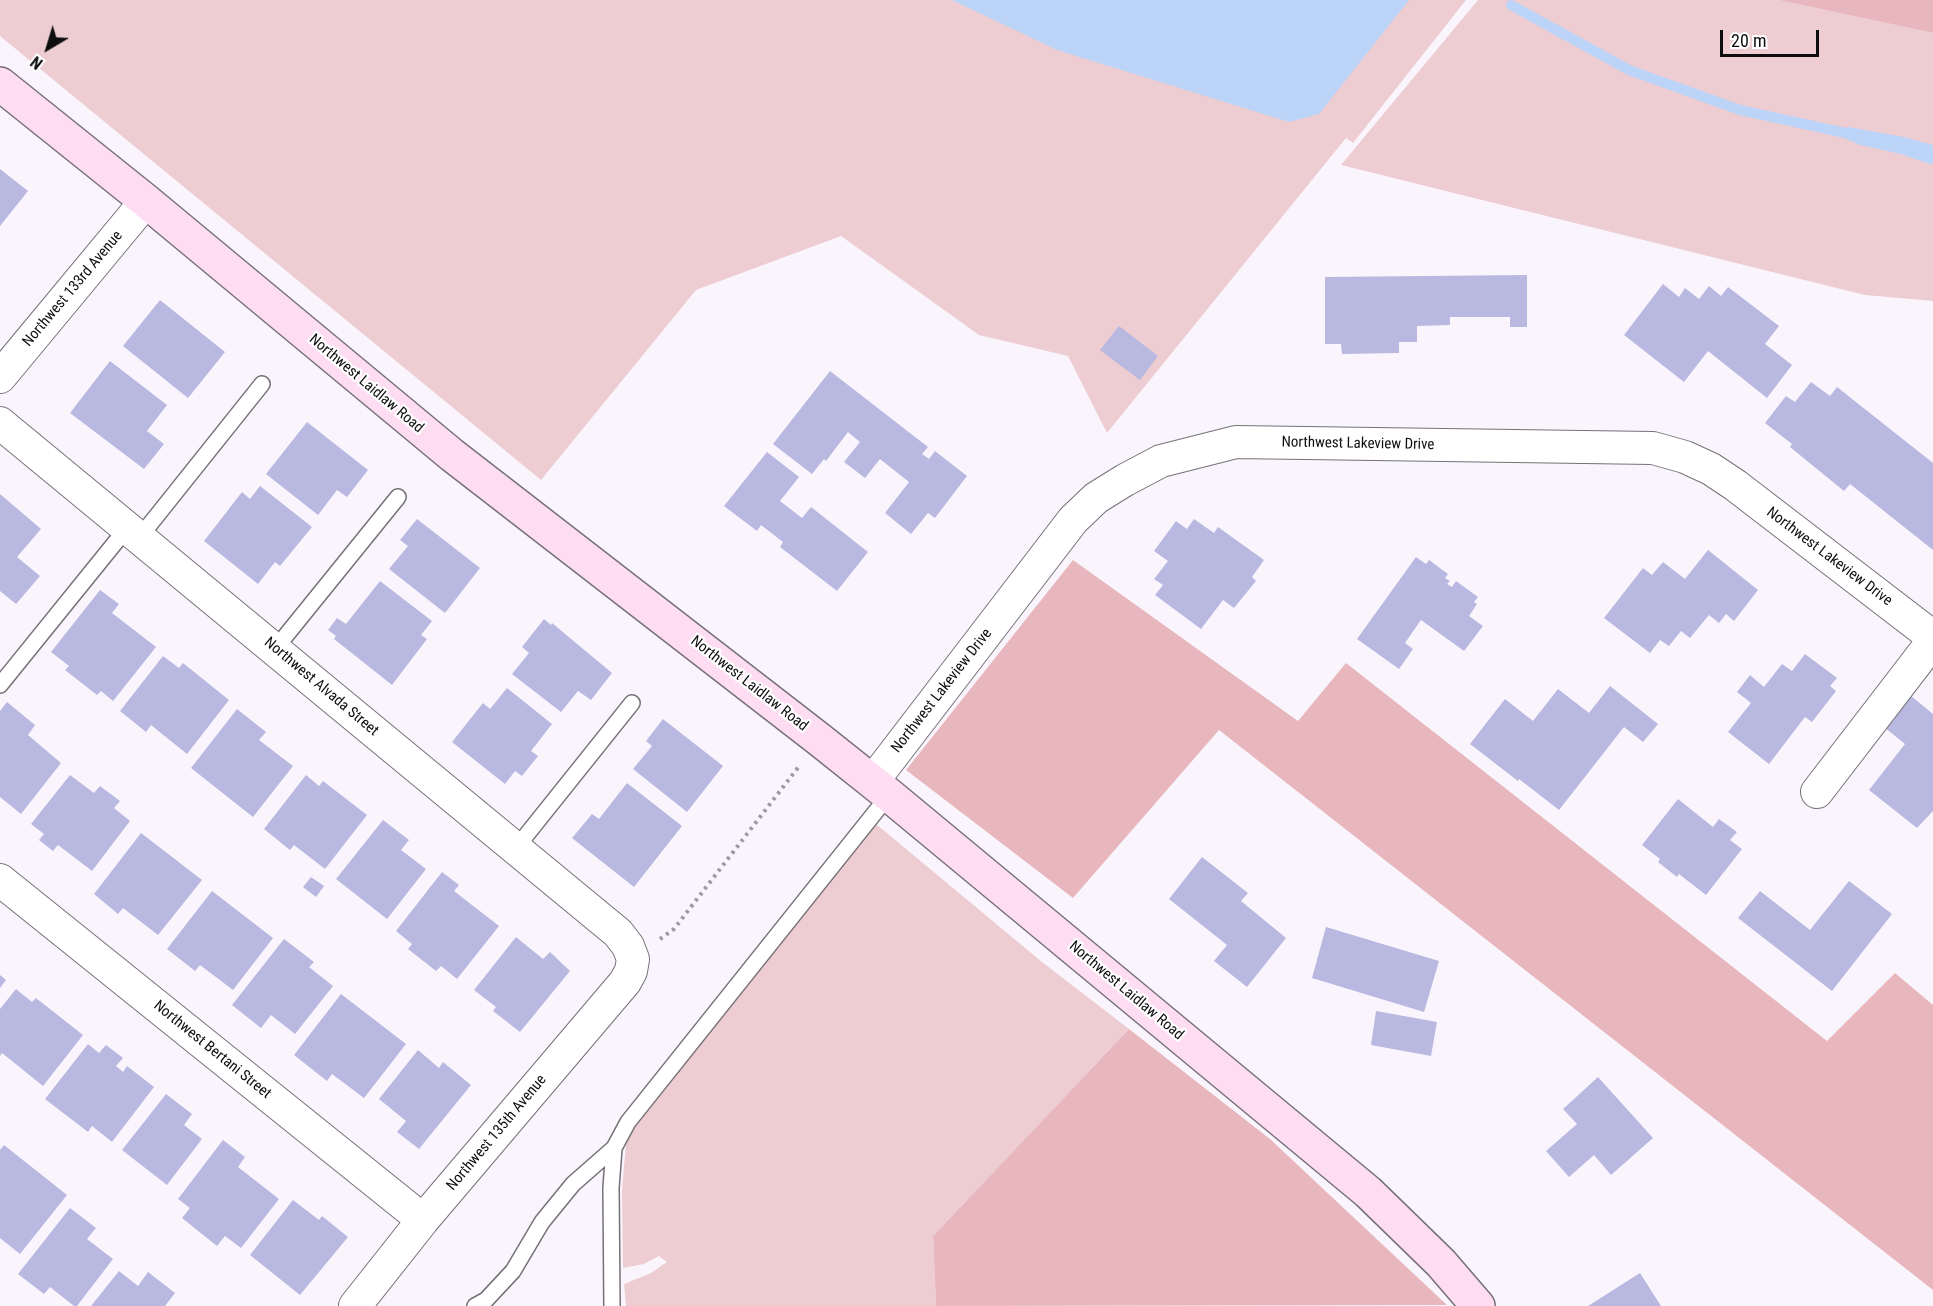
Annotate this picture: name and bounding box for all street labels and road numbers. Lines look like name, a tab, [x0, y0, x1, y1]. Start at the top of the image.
street label: Northwest 133rd Avenue	[19, 227, 127, 351]
street label: Northwest Laidlaw Road	[305, 331, 427, 437]
street label: Northwest Lakeview Drive	[1281, 434, 1435, 454]
street label: Northwest Lakeview Drive	[1763, 504, 1895, 610]
street label: Northwest Lakeview Drive	[888, 625, 996, 757]
street label: Northwest Laidlaw Road	[687, 633, 811, 735]
street label: Northwest Alvada Street	[260, 634, 382, 740]
street label: Northwest Laidlaw Road	[1065, 938, 1187, 1044]
street label: Northwest Bertani Street	[150, 997, 274, 1103]
street label: Northwest 135th Avenue	[443, 1071, 551, 1195]

